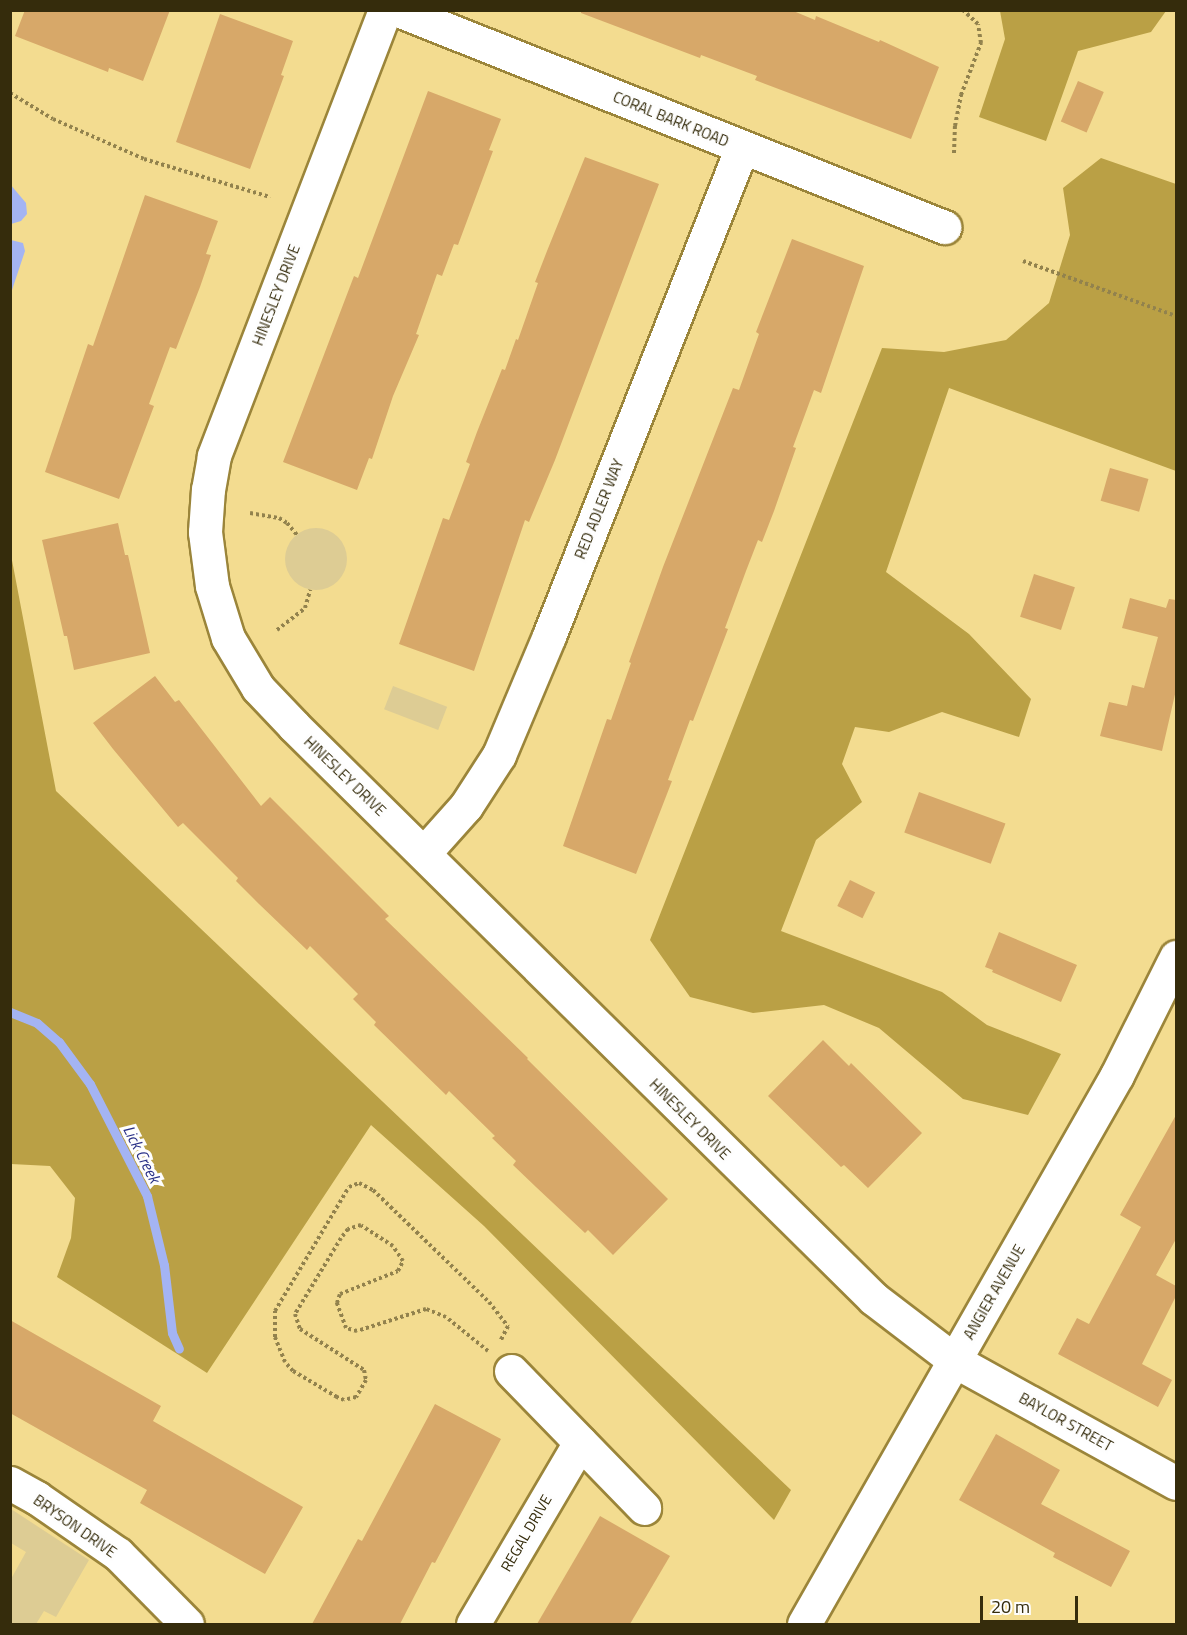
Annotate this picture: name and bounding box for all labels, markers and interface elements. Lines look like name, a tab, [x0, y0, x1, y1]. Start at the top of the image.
street label: CORAL BARK ROAD	[611, 88, 731, 150]
street label: HINESLEY DRIVE	[248, 242, 304, 348]
street label: RED ADLER WAY	[571, 456, 627, 562]
street label: HINESLEY DRIVE	[300, 732, 390, 820]
street label: HINESLEY DRIVE	[646, 1075, 734, 1163]
water label: Lick Creek	[119, 1122, 165, 1186]
street label: ANGIER AVENUE	[960, 1241, 1028, 1343]
street label: BAYLOR STREET	[1016, 1389, 1116, 1455]
street label: BRYSON DRIVE	[30, 1491, 120, 1561]
street label: REGAL DRIVE	[497, 1491, 555, 1575]
scale bar	[983, 1584, 1080, 1622]
text: 20 m	[991, 1593, 1030, 1620]

